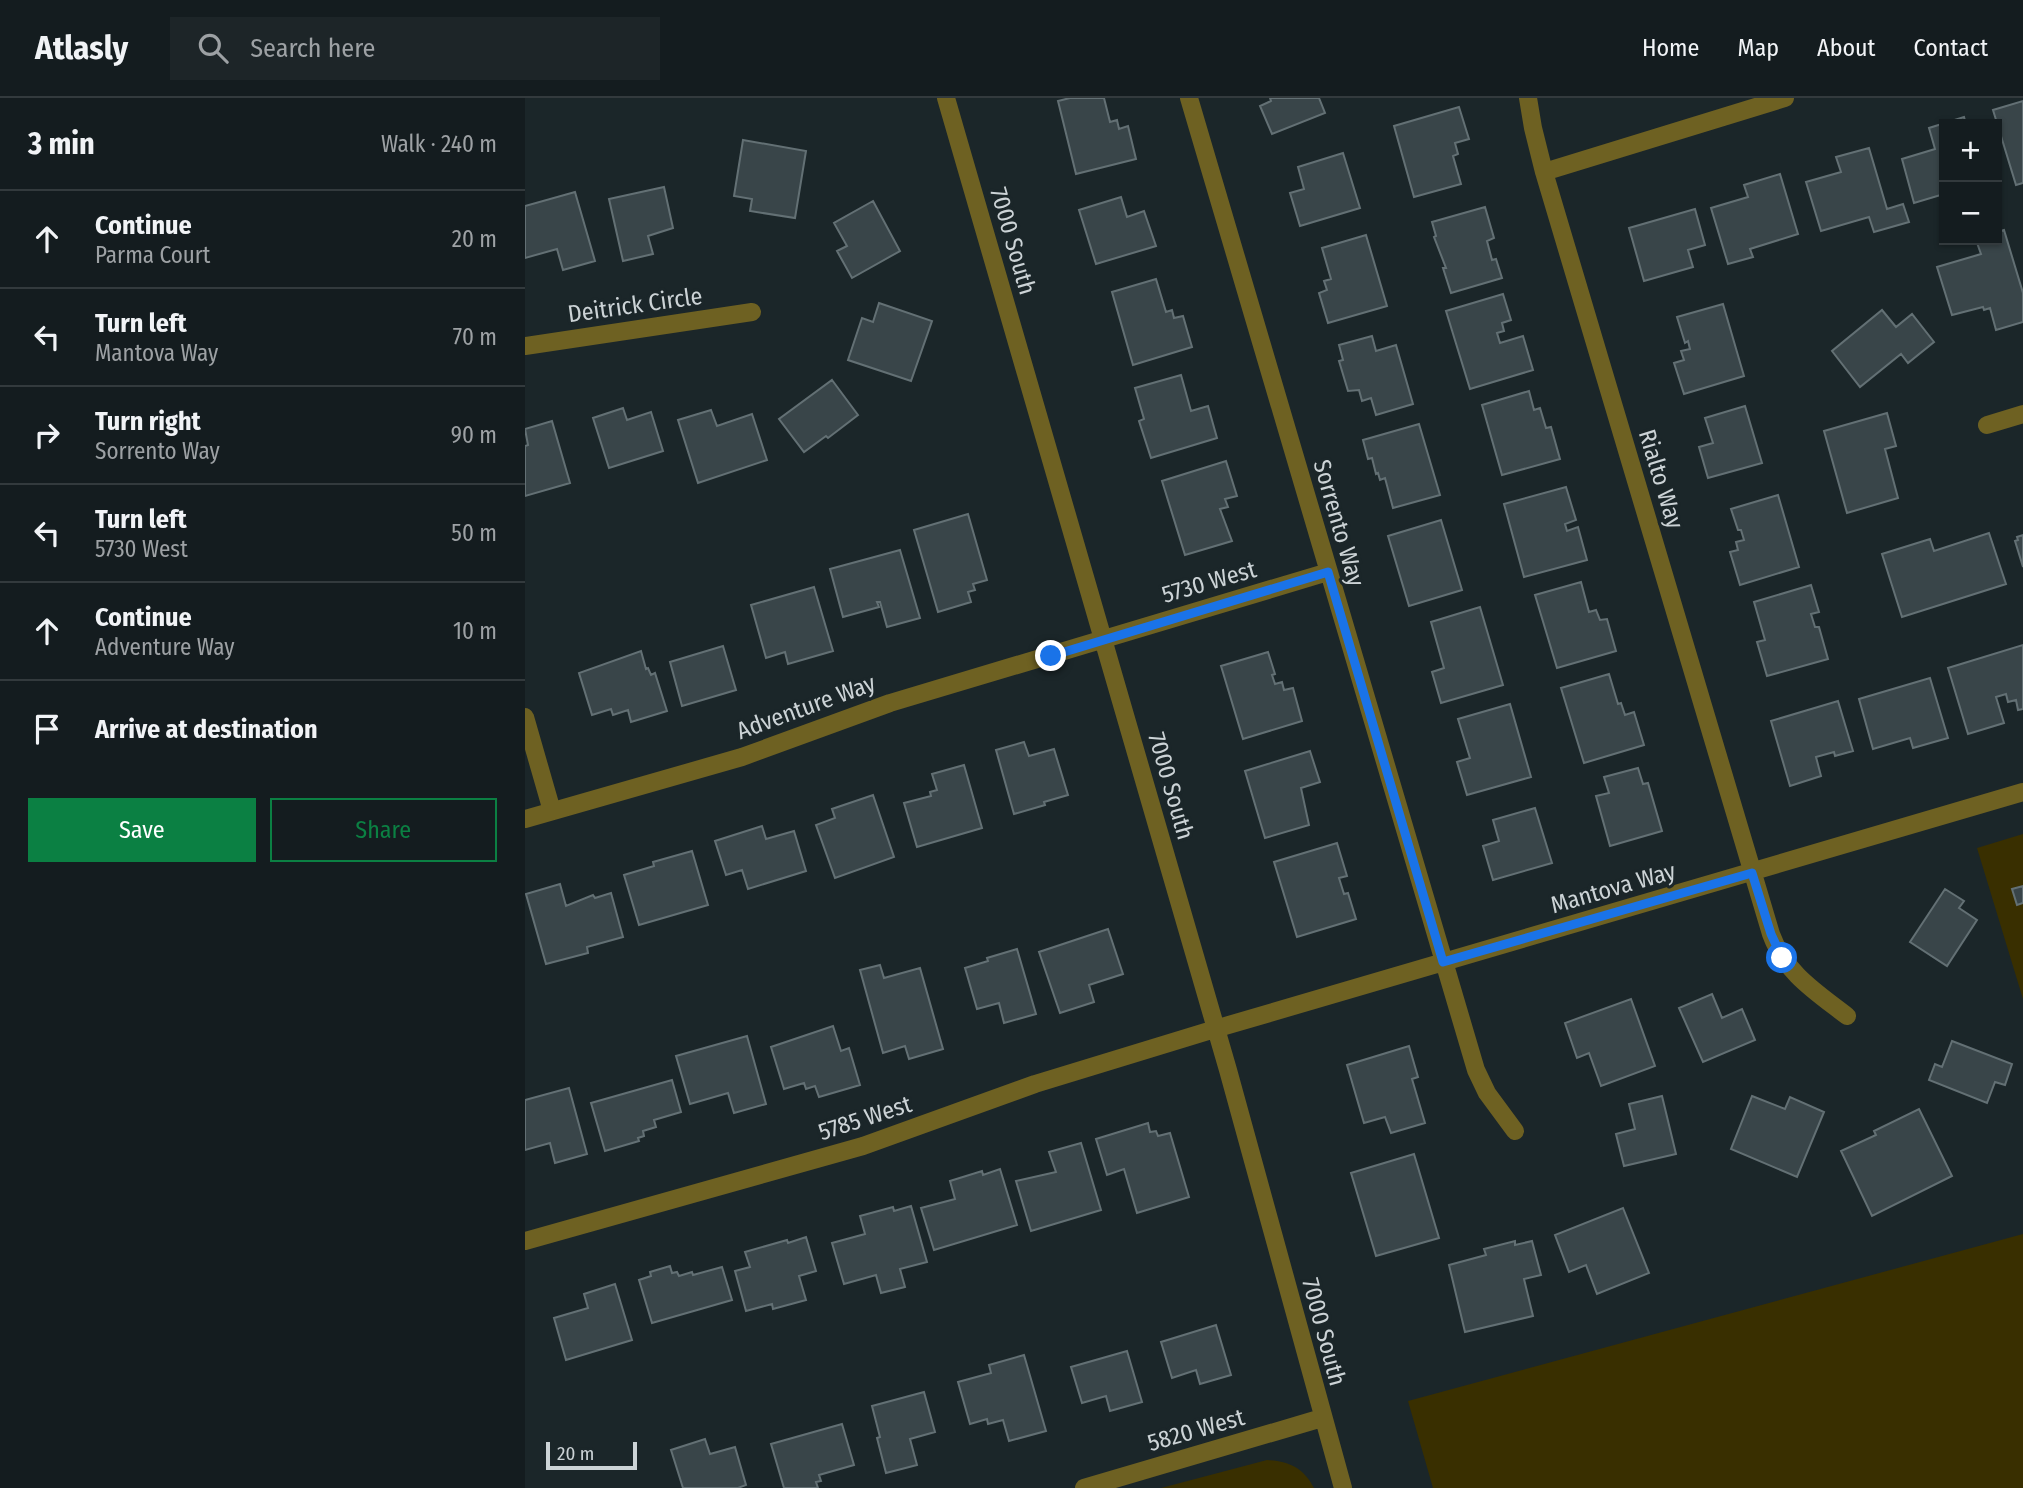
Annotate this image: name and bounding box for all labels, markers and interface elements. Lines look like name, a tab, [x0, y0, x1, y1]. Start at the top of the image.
search box	[170, 17, 660, 80]
text: Atlasly	[35, 28, 128, 68]
icon: search	[194, 29, 232, 67]
text: Search here	[250, 33, 375, 64]
text: Home	[1642, 34, 1699, 62]
text: Map	[1737, 34, 1779, 62]
text: About	[1817, 34, 1875, 62]
text: Contact	[1913, 34, 1988, 62]
map controls	[1939, 119, 2002, 245]
button: +	[1939, 119, 2002, 182]
text: 3 min	[28, 126, 95, 162]
text: Walk · 240 m	[381, 130, 497, 158]
button: −	[1939, 182, 2002, 245]
street label: 7000 South	[984, 184, 1042, 298]
text: Continue	[95, 210, 192, 241]
icon: ahead	[28, 220, 66, 258]
text: 20 m	[452, 225, 497, 253]
text: Parma Court	[95, 241, 210, 269]
street label: Deitrick Circle	[566, 282, 704, 328]
text: Turn left	[95, 308, 187, 339]
icon: left	[28, 318, 66, 356]
text: 70 m	[453, 323, 497, 351]
text: Mantova Way	[95, 339, 218, 367]
text: Turn right	[95, 406, 201, 437]
icon: right	[28, 416, 66, 454]
text: 90 m	[451, 421, 497, 449]
street label: Rialto Way	[1633, 426, 1689, 532]
text: Sorrento Way	[95, 437, 220, 465]
street label: Sorrento Way	[1308, 457, 1370, 590]
text: Turn left	[95, 504, 187, 535]
icon: left	[28, 514, 66, 552]
text: 50 m	[451, 519, 497, 547]
text: 5730 West	[95, 535, 188, 563]
street label: 5730 West	[1159, 555, 1259, 609]
text: Continue	[95, 602, 192, 633]
icon: ahead	[28, 612, 66, 650]
text: 10 m	[453, 617, 497, 645]
text: Adventure Way	[95, 633, 234, 661]
route end	[1035, 640, 1066, 671]
street label: Adventure Way	[733, 669, 879, 745]
icon: arrive	[28, 710, 66, 748]
text: Arrive at destination	[95, 714, 318, 745]
street label: 7000 South	[1142, 729, 1200, 843]
button: Save	[28, 798, 256, 862]
button: Share	[270, 798, 497, 862]
street label: Mantova Way	[1547, 857, 1679, 919]
route start	[1766, 942, 1797, 973]
street label: 5785 West	[815, 1090, 915, 1146]
street label: 7000 South	[1296, 1275, 1352, 1389]
street label: 5820 West	[1144, 1403, 1248, 1457]
scale bar	[546, 1439, 637, 1471]
text: 20 m	[557, 1442, 594, 1465]

